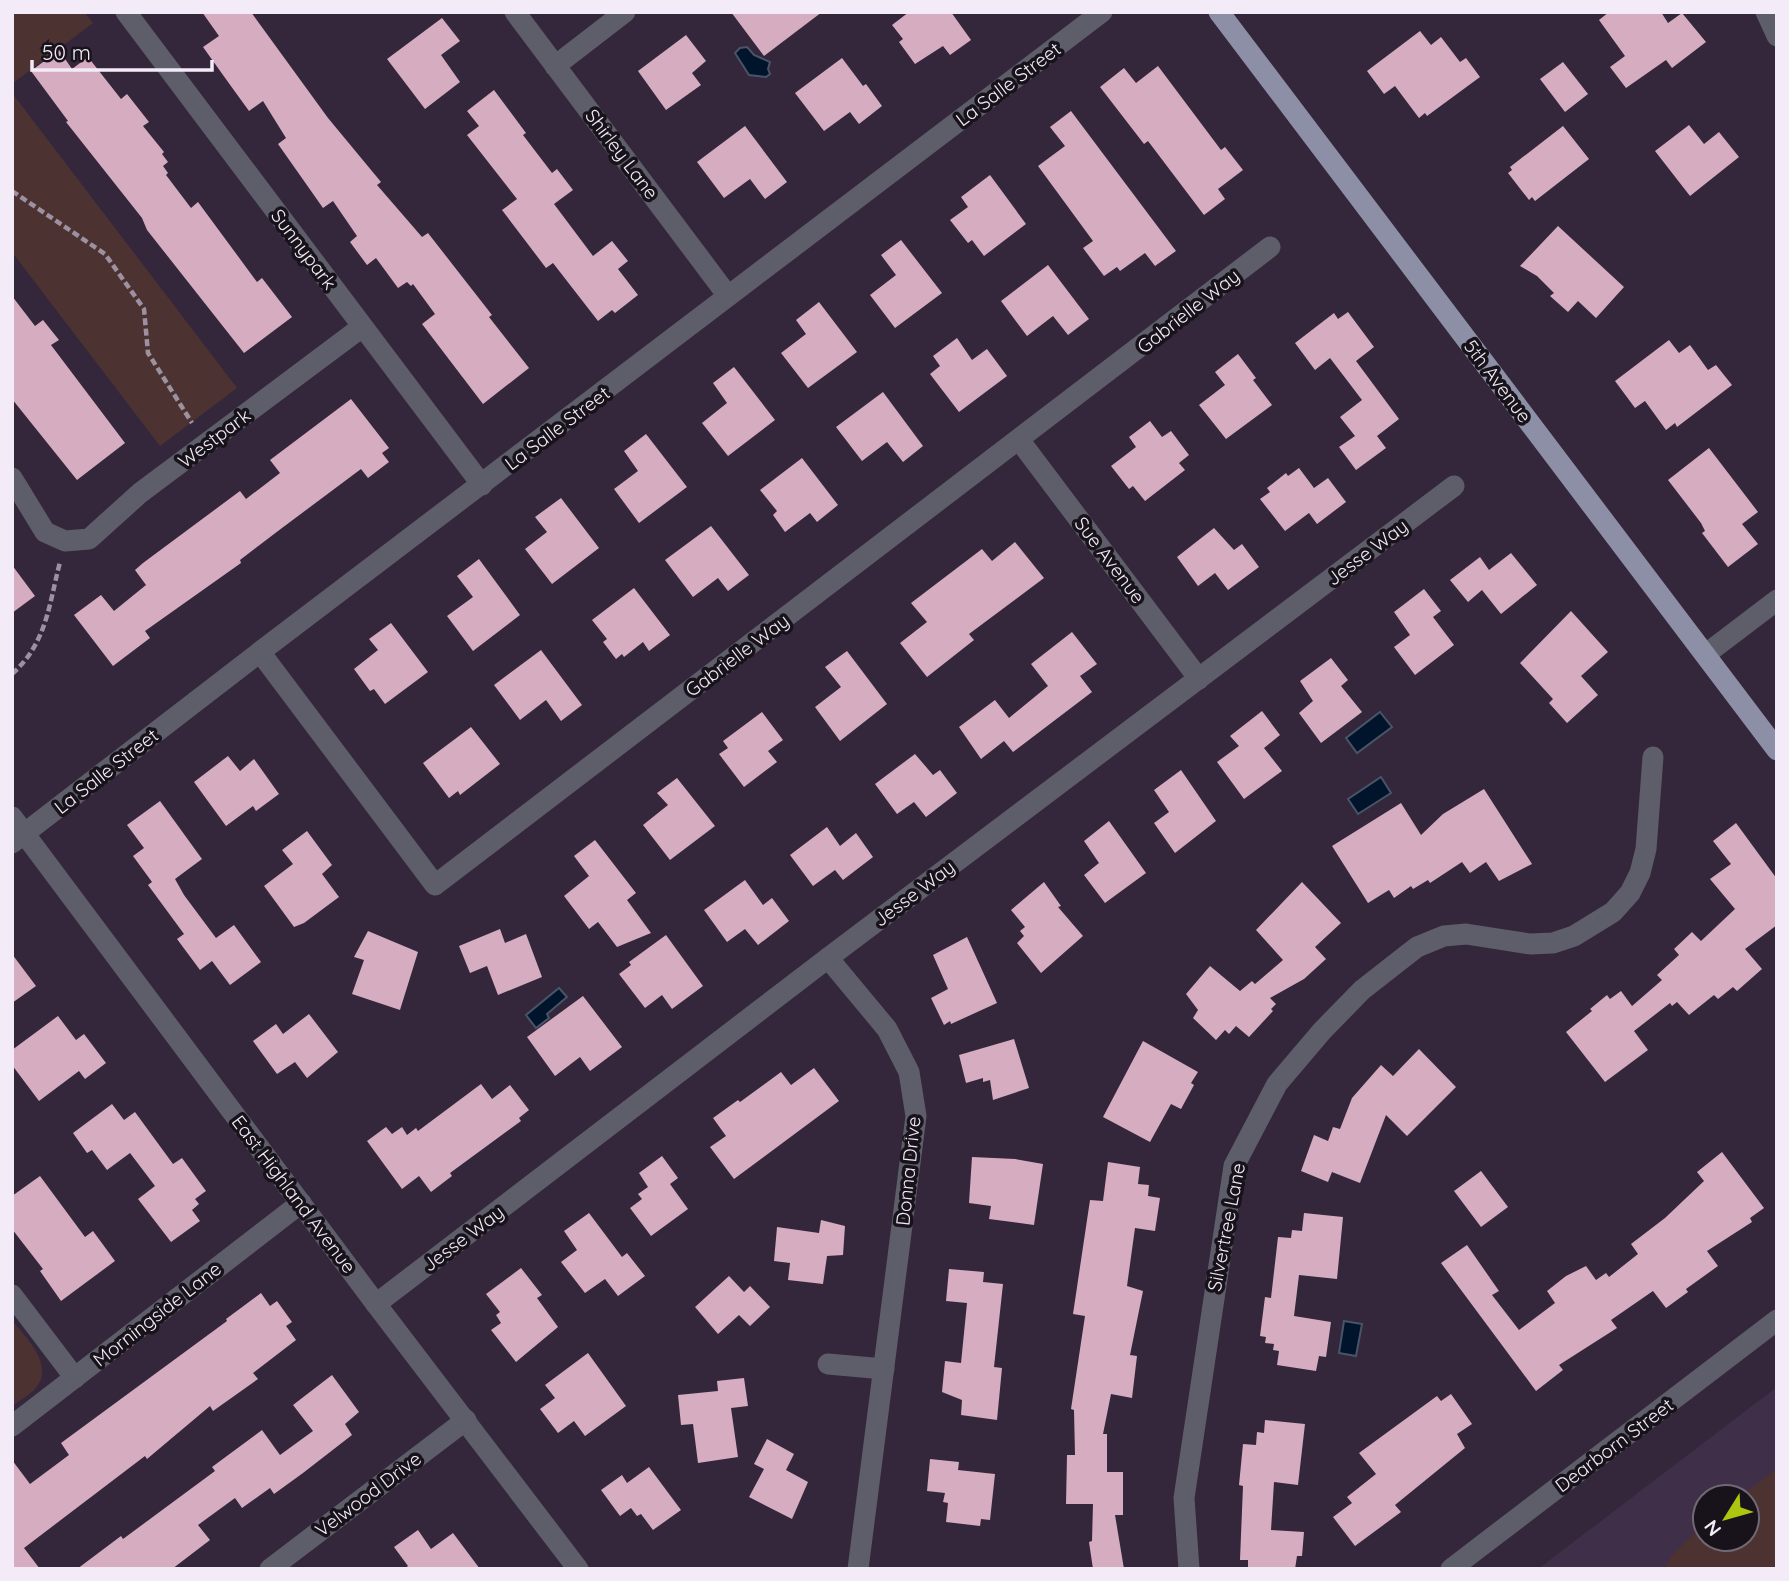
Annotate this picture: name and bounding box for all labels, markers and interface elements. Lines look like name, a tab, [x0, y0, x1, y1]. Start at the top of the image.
scale bar	[32, 28, 212, 72]
street label: La Salle Street	[951, 37, 1065, 131]
text: 50 m	[42, 39, 91, 65]
street label: Shirley Lane	[580, 104, 664, 204]
street label: Sunnypark	[266, 204, 342, 294]
street label: Gabrielle Way	[1132, 264, 1244, 358]
street label: 5th Avenue	[1459, 335, 1537, 427]
street label: La Salle Street	[500, 381, 614, 475]
street label: Westpark	[173, 403, 255, 473]
street label: Sue Avenue	[1070, 512, 1150, 608]
street label: Jesse Way	[1322, 514, 1412, 590]
street label: Gabrielle Way	[680, 608, 794, 702]
street label: La Salle Street	[49, 723, 163, 819]
street label: Jesse Way	[869, 855, 959, 931]
street label: East Highland Avenue	[227, 1110, 361, 1278]
street label: Donna Drive	[890, 1115, 926, 1227]
street label: Silvertree Lane	[1202, 1161, 1250, 1293]
street label: Jesse Way	[418, 1200, 508, 1276]
street label: Morningside Lane	[88, 1257, 226, 1371]
street label: Dearborn Street	[1550, 1393, 1678, 1497]
street label: Velwood Drive	[310, 1446, 426, 1542]
north arrow	[1691, 1483, 1761, 1553]
text: N	[1699, 1515, 1726, 1541]

